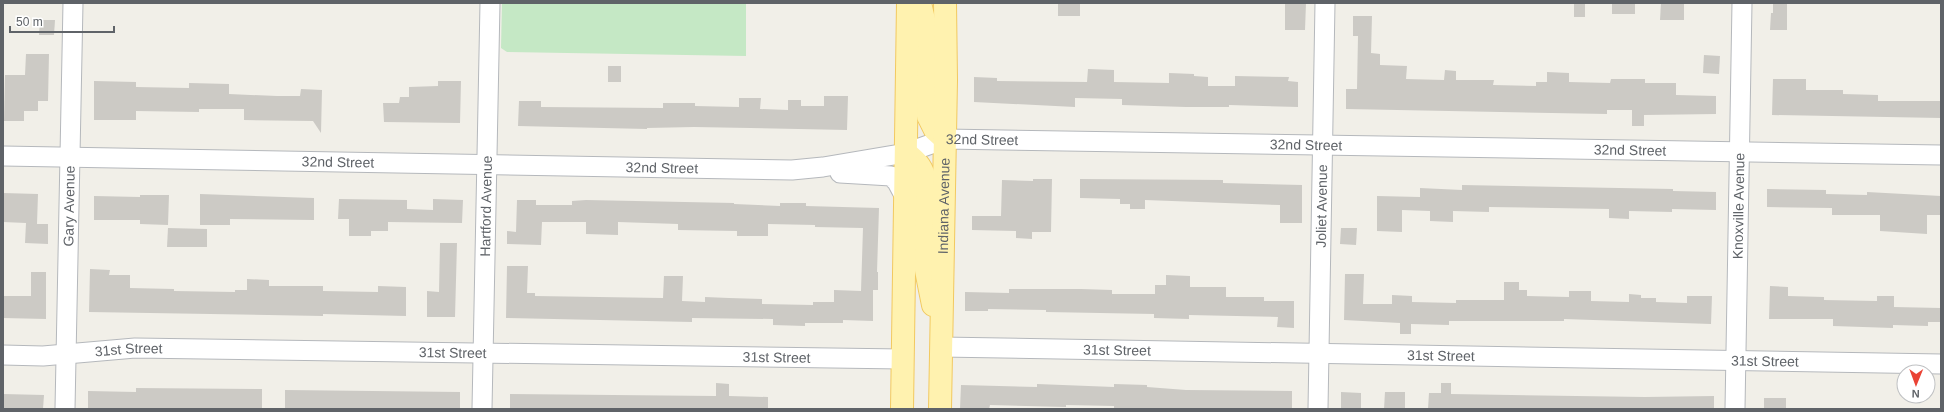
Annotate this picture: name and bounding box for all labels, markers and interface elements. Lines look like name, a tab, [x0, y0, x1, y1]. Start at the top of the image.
scale bar	[10, 8, 114, 34]
text: 50 m	[16, 15, 43, 29]
street label: 32nd Street	[946, 131, 1019, 148]
street label: 32nd Street	[1270, 136, 1343, 153]
street label: 32nd Street	[1594, 141, 1667, 159]
street label: Knoxville Avenue	[1730, 152, 1747, 259]
street label: 32nd Street	[302, 153, 374, 171]
street label: Hartford Avenue	[477, 155, 495, 257]
street label: Indiana Avenue	[935, 157, 953, 254]
street label: 32nd Street	[626, 159, 698, 176]
street label: Joliet Avenue	[1313, 164, 1330, 248]
street label: Gary Avenue	[60, 165, 78, 247]
street label: 31st Street	[94, 340, 163, 359]
street label: 31st Street	[1083, 341, 1151, 359]
street label: 31st Street	[419, 344, 487, 361]
street label: 31st Street	[1407, 347, 1475, 364]
street label: 31st Street	[743, 349, 811, 366]
street label: 31st Street	[1731, 352, 1799, 370]
north arrow	[1896, 364, 1936, 404]
text: N	[1912, 388, 1920, 400]

